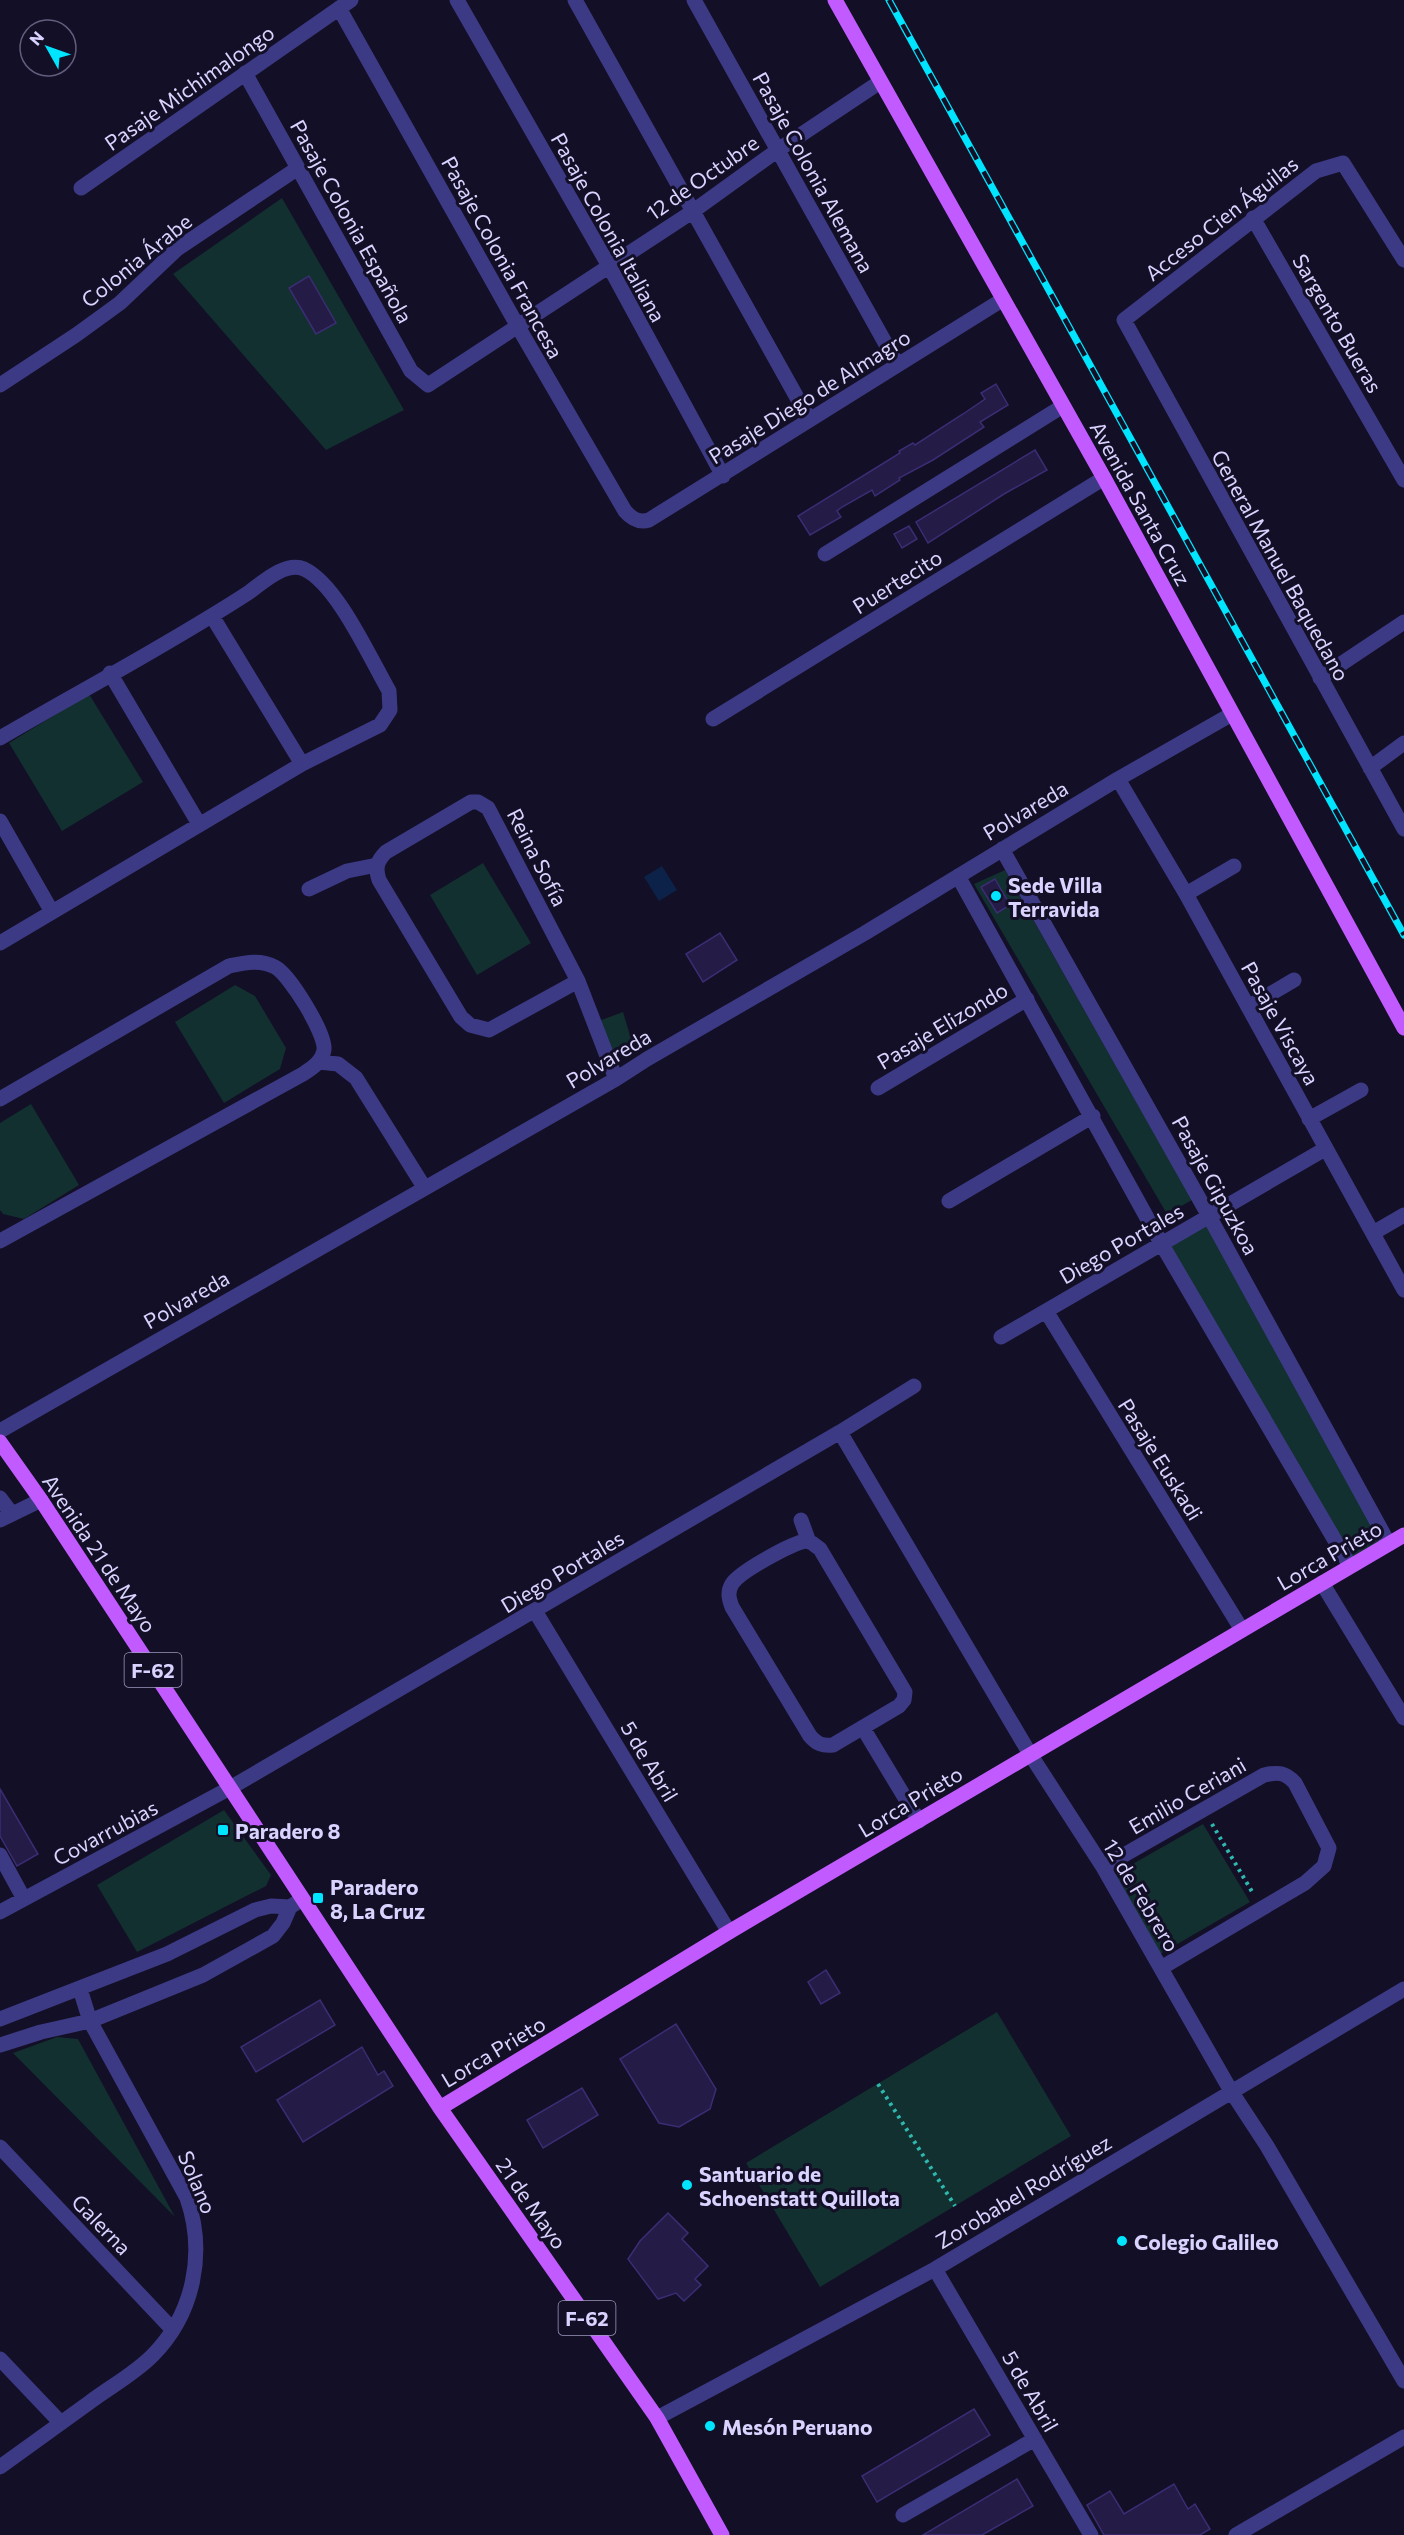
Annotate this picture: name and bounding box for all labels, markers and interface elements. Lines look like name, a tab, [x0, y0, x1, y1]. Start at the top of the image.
north arrow	[18, 18, 78, 78]
street label: Pasaje Michimalongo	[99, 19, 279, 155]
text: N	[25, 27, 47, 49]
street label: Pasaje Colonia Alemana	[748, 67, 880, 277]
street label: Pasaje Colonia Española	[286, 115, 418, 327]
street label: Pasaje Colonia Italiana	[547, 128, 671, 326]
street label: 12 de Octubre	[641, 129, 763, 225]
street label: Acceso Cien Águilas	[1140, 150, 1302, 286]
street label: Pasaje Colonia Francesa	[437, 152, 569, 362]
street label: Colonia Árabe	[76, 208, 196, 312]
street label: Sargento Bueras	[1288, 249, 1388, 397]
street label: Pasaje Diego de Almagro	[704, 324, 914, 468]
street label: Avenida Santa Cruz	[1086, 417, 1196, 589]
street label: General Manuel Baquedano	[1207, 445, 1355, 685]
street label: Puertecito	[848, 544, 946, 618]
street label: Polvareda	[978, 775, 1072, 845]
street label: Reina Sofía	[503, 804, 573, 910]
place label: Sede Villa Terravida	[1008, 872, 1102, 921]
marker: Sede Villa Terravida	[989, 889, 1003, 903]
street label: Pasaje Viscaya	[1237, 957, 1325, 1089]
street label: Pasaje Elizondo	[872, 976, 1012, 1074]
street label: Polvareda	[561, 1023, 655, 1093]
street label: Pasaje Gipuzkoa	[1168, 1111, 1264, 1259]
street label: Diego Portales	[1055, 1197, 1187, 1289]
street label: Polvareda	[139, 1265, 233, 1333]
street label: Pasaje Euskadi	[1114, 1394, 1208, 1524]
street label: Avenida 21 de Mayo	[38, 1469, 162, 1637]
street label: Lorca Prieto	[1272, 1515, 1386, 1595]
street label: Diego Portales	[496, 1524, 628, 1618]
road number: F-62	[124, 1653, 182, 1687]
street label: 5 de Abril	[616, 1716, 684, 1806]
street label: Emilio Ceriani	[1124, 1751, 1250, 1839]
street label: Lorca Prieto	[853, 1760, 967, 1842]
street label: Covarrubias	[48, 1794, 162, 1870]
place label: Paradero 8	[235, 1818, 340, 1843]
marker: Paradero 8	[216, 1823, 230, 1837]
street label: 12 de Febrero	[1099, 1834, 1185, 1956]
place label: Paradero 8, La Cruz	[330, 1874, 425, 1923]
marker: Paradero 8, La Cruz	[311, 1891, 325, 1905]
street label: Lorca Prieto	[436, 2010, 550, 2092]
street label: Zorobabel Rodríguez	[931, 2129, 1115, 2253]
street label: Solano	[174, 2147, 222, 2217]
street label: 21 de Mayo	[491, 2153, 573, 2253]
place label: Santuario de Schoenstatt Quillota	[699, 2161, 900, 2210]
marker: Santuario de Schoenstatt Quillota	[680, 2178, 694, 2192]
street label: Galerna	[67, 2189, 137, 2259]
place label: Colegio Galileo	[1134, 2229, 1279, 2254]
marker: Colegio Galileo	[1115, 2234, 1129, 2248]
road number: F-62	[558, 2301, 616, 2335]
street label: 5 de Abril	[998, 2346, 1064, 2436]
place label: Mesón Peruano	[722, 2414, 872, 2439]
marker: Mesón Peruano	[703, 2419, 717, 2433]

